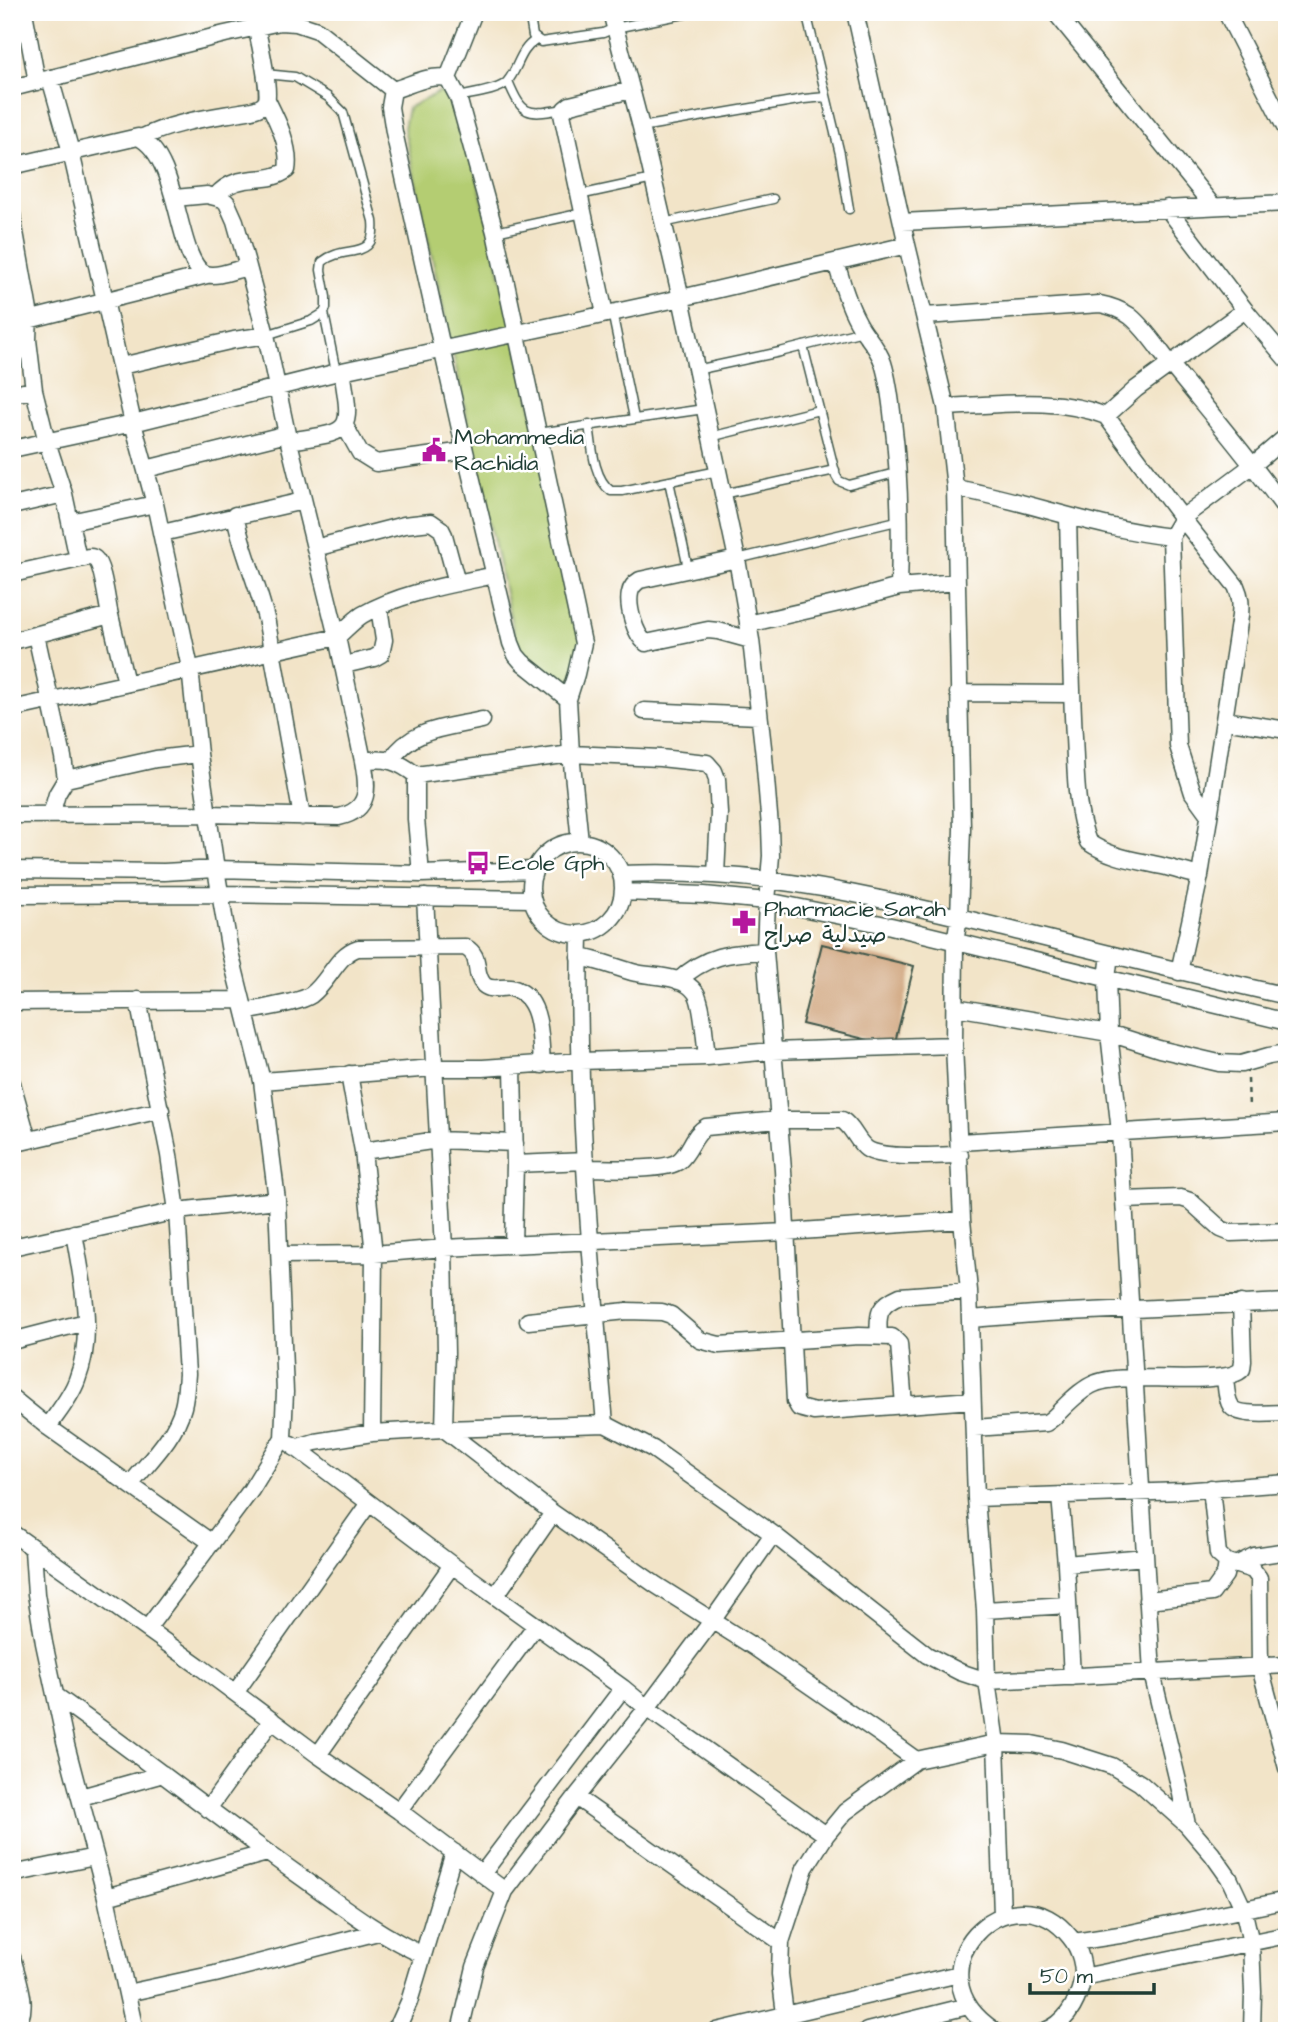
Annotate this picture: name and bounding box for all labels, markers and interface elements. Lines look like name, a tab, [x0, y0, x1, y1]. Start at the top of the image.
place label: Mohammedia Rachidia	[454, 421, 585, 479]
public building icon: Mohammedia Rachidia	[420, 436, 448, 464]
place label: Ecole Gph	[498, 847, 605, 879]
bus stop icon: Ecole Gph	[464, 849, 492, 877]
place label: Pharmacie Sarah صيدلية صراح	[764, 893, 947, 951]
pharmacy icon: Pharmacie Sarah صيدلية صراح	[730, 908, 758, 936]
scale bar	[1030, 1952, 1154, 1996]
text: 50 m	[1040, 1962, 1094, 1991]

